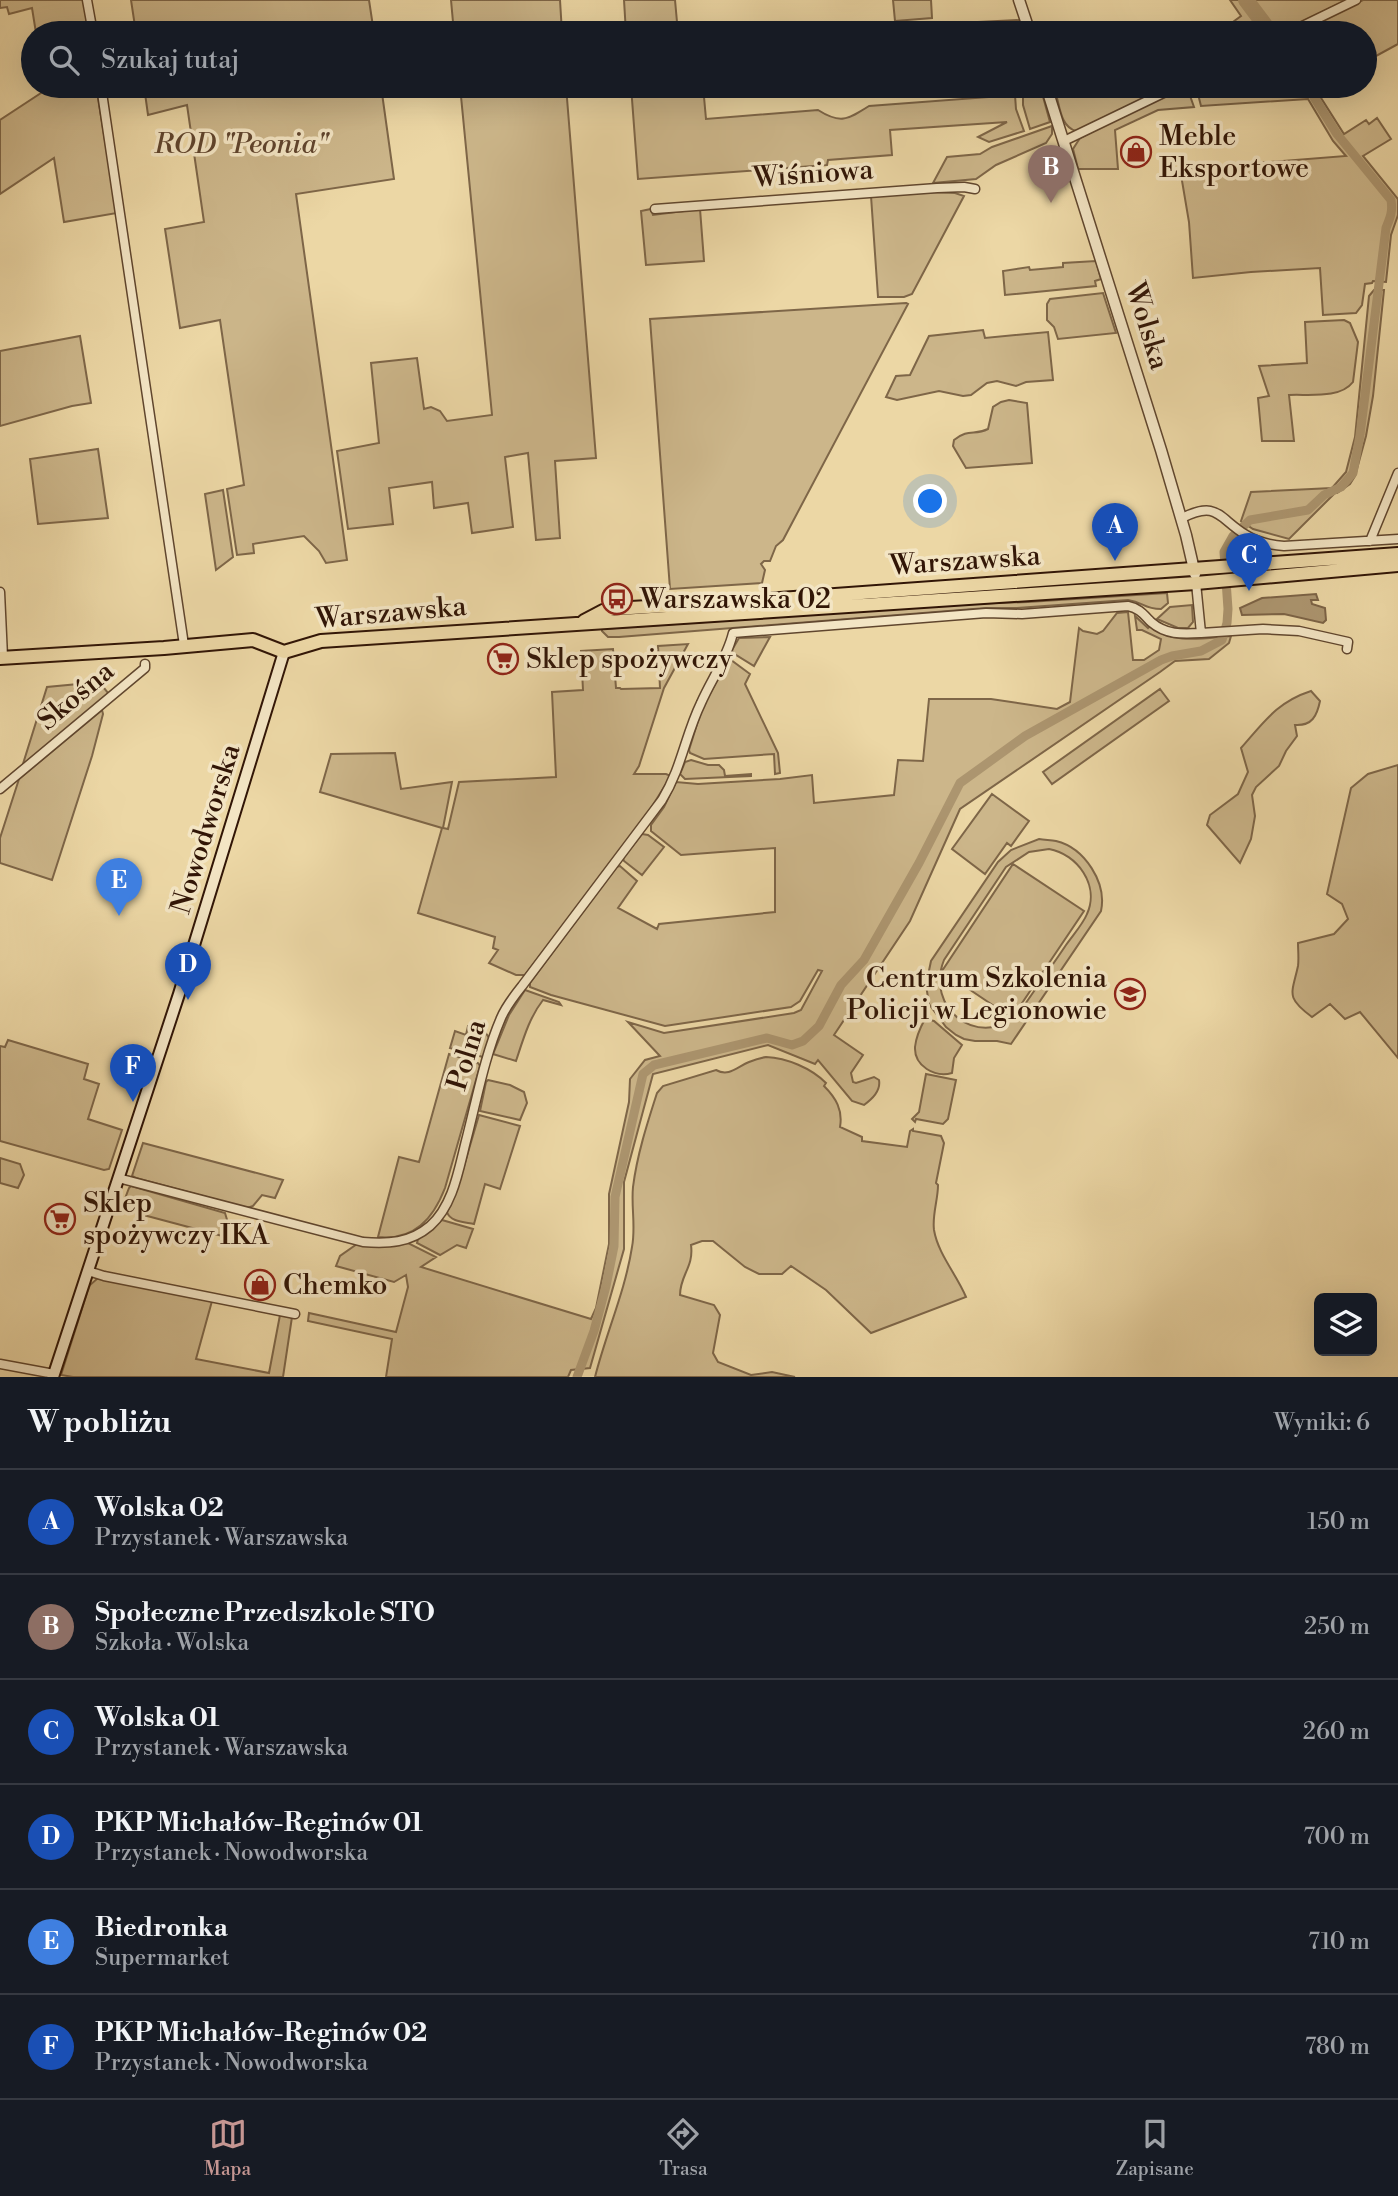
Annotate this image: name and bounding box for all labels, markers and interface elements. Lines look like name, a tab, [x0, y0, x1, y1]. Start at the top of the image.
search box	[21, 21, 1377, 98]
icon: search	[45, 41, 83, 79]
text: Szukaj tutaj	[101, 44, 240, 76]
place label: Meble Eksportowe	[1159, 119, 1309, 186]
park label: ROD "Peonia"	[153, 127, 331, 162]
shop icon: Meble Eksportowe	[1119, 135, 1153, 169]
pin: B	[1028, 145, 1074, 203]
street label: Wiśniowa	[751, 152, 875, 196]
street label: Wolska	[1117, 277, 1177, 375]
your location	[913, 484, 947, 518]
pin: A	[1092, 503, 1138, 561]
pin: C	[1226, 533, 1272, 591]
street label: Warszawska	[887, 538, 1042, 584]
bus stop icon: Warszawska 02	[600, 582, 634, 616]
place label: Warszawska 02	[639, 582, 831, 617]
street label: Warszawska	[313, 589, 469, 637]
supermarket icon: Sklep spożywczy	[486, 642, 520, 676]
place label: Sklep spożywczy	[526, 642, 733, 677]
street label: Skośna	[31, 653, 122, 738]
street label: Nowodworska	[164, 739, 249, 918]
pin: E	[96, 858, 142, 916]
pin: D	[165, 942, 211, 1000]
place label: Centrum Szkolenia Policji w Legionowie	[846, 961, 1108, 1028]
school or university icon: Centrum Szkolenia Policji w Legionowie	[1113, 977, 1147, 1011]
street label: Polna	[440, 1015, 495, 1095]
pin: F	[110, 1044, 156, 1102]
place label: Sklep spożywczy IKA	[83, 1186, 270, 1253]
supermarket icon: Sklep spożywczy IKA	[43, 1202, 77, 1236]
shop icon: Chemko	[243, 1268, 277, 1302]
place label: Chemko	[283, 1268, 388, 1303]
map controls	[1314, 1293, 1377, 1356]
button: layers	[1314, 1293, 1377, 1356]
text: W pobliżu	[28, 1404, 171, 1442]
text: Wyniki: 6	[1274, 1409, 1370, 1437]
text: Wolska 02	[95, 1492, 224, 1524]
text: A	[43, 1508, 59, 1536]
text: 150 m	[1307, 1508, 1370, 1536]
text: Przystanek · Warszawska	[95, 1524, 348, 1552]
text: Społeczne Przedszkole STO	[95, 1597, 435, 1629]
text: B	[42, 1613, 60, 1641]
text: 250 m	[1304, 1613, 1370, 1641]
text: Szkoła · Wolska	[95, 1629, 249, 1657]
text: Wolska 01	[95, 1702, 219, 1734]
text: C	[43, 1718, 59, 1746]
text: 260 m	[1303, 1718, 1370, 1746]
text: Przystanek · Warszawska	[95, 1734, 348, 1762]
text: PKP Michałów-Reginów 01	[95, 1807, 423, 1839]
text: D	[42, 1823, 60, 1851]
text: 700 m	[1304, 1823, 1370, 1851]
text: Przystanek · Nowodworska	[95, 1839, 368, 1867]
text: Biedronka	[95, 1912, 228, 1944]
text: E	[43, 1928, 59, 1956]
text: 710 m	[1308, 1928, 1370, 1956]
text: Supermarket	[95, 1944, 230, 1972]
text: PKP Michałów-Reginów 02	[95, 2017, 427, 2049]
text: F	[43, 2033, 59, 2061]
text: 780 m	[1305, 2033, 1370, 2061]
text: Przystanek · Nowodworska	[95, 2049, 368, 2077]
tab: Mapa	[204, 2115, 251, 2181]
tab: Trasa	[659, 2115, 708, 2181]
tab: Zapisane	[1116, 2115, 1194, 2181]

